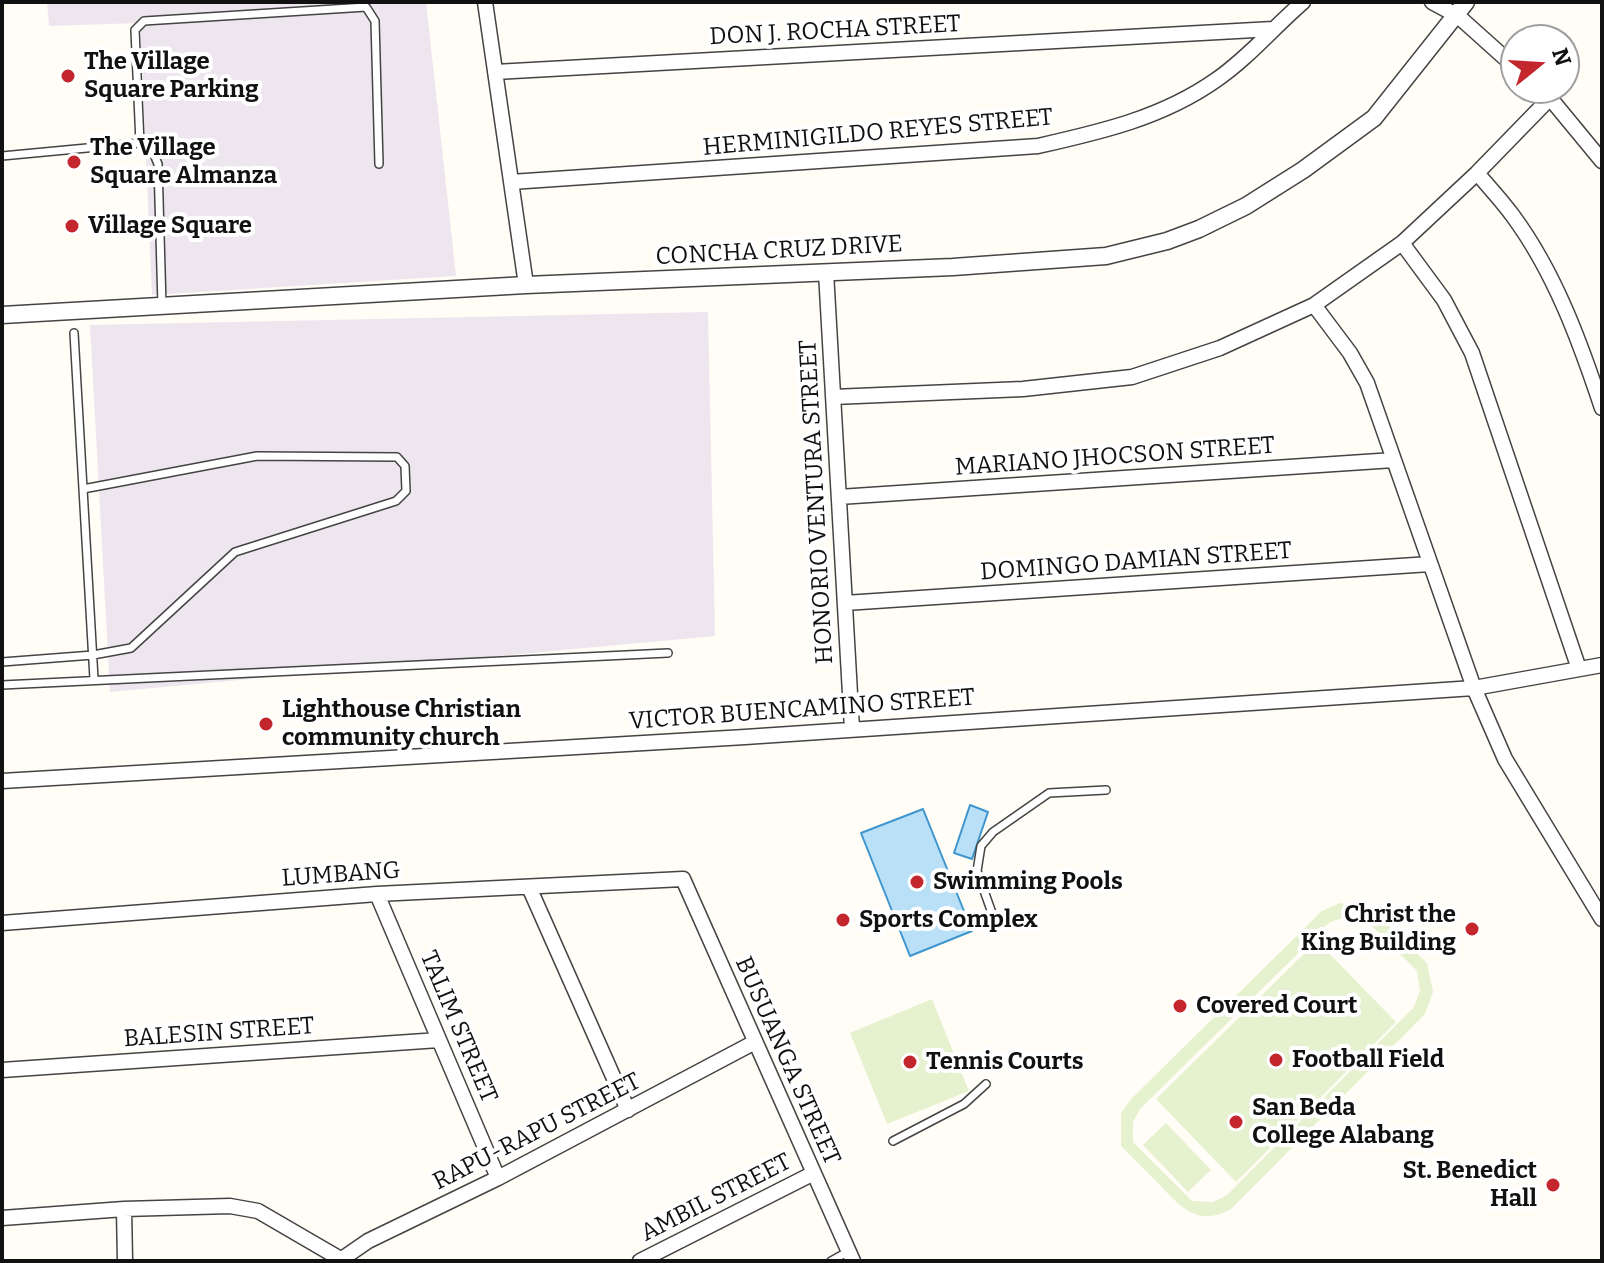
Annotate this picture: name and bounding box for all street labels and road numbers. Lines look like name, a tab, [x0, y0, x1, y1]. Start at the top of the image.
street label: DON J. ROCHA STREET	[709, 10, 961, 52]
street label: HERMINIGILDO REYES STREET	[702, 103, 1054, 163]
street label: CONCHA CRUZ DRIVE	[655, 230, 903, 272]
street label: HONORIO VENTURA STREET	[794, 339, 840, 665]
street label: MARIANO JHOCSON STREET	[954, 431, 1276, 483]
street label: DOMINGO DAMIAN STREET	[979, 537, 1293, 587]
street label: VICTOR BUENCAMINO STREET	[628, 684, 976, 736]
street label: LUMBANG	[281, 856, 401, 894]
street label: TALIM STREET	[413, 947, 503, 1107]
street label: BUSUANGA STREET	[728, 952, 846, 1170]
street label: BALESIN STREET	[123, 1012, 315, 1054]
street label: RAPU-RAPU STREET	[429, 1067, 645, 1197]
street label: AMBIL STREET	[636, 1148, 796, 1248]

